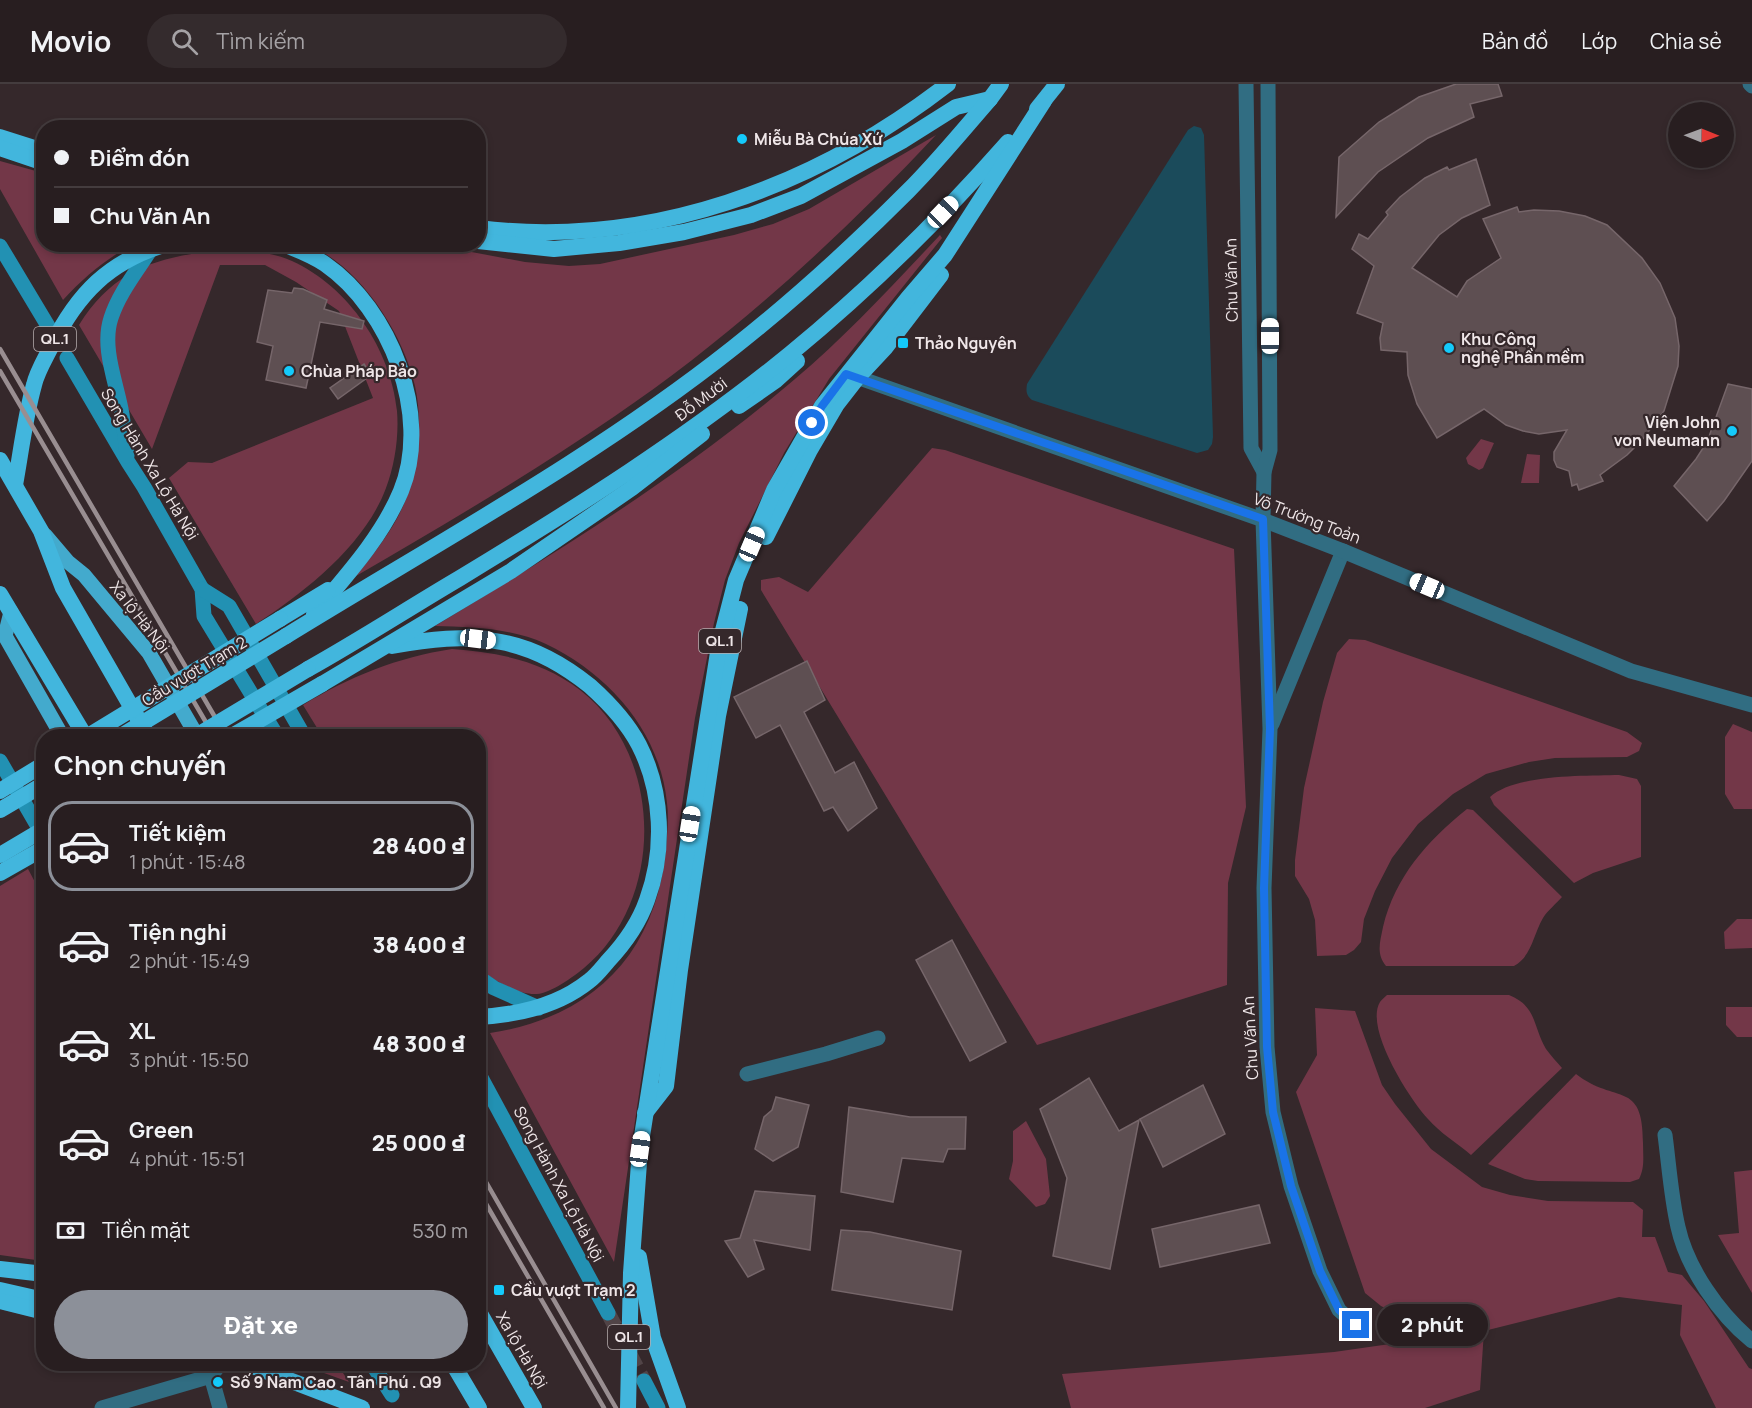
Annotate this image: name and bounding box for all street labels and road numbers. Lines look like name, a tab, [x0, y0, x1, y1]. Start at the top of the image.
street label: Chu Văn An	[1219, 238, 1243, 322]
road number: QL.1	[34, 327, 76, 351]
street label: Đỗ Mười	[671, 372, 731, 426]
street label: Song Hành Xa Lộ Hà Nội	[96, 384, 204, 544]
street label: Võ Trường Toản	[1250, 487, 1364, 549]
street label: Xa lộ Hà Nội	[105, 577, 175, 657]
road number: QL.1	[699, 629, 741, 653]
street label: Cầu vượt Trạm 2	[137, 631, 251, 711]
street label: Chu Văn An	[1237, 996, 1263, 1080]
street label: Song Hành Xa Lộ Hà Nội	[509, 1102, 609, 1266]
street label: Xa lộ Hà Nội	[491, 1308, 553, 1392]
road number: QL.1	[608, 1325, 650, 1349]

